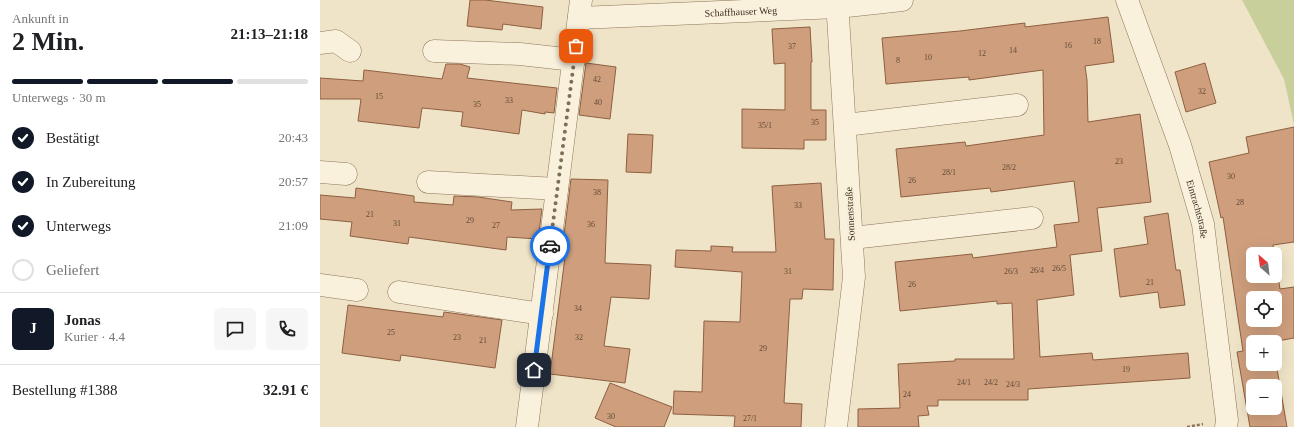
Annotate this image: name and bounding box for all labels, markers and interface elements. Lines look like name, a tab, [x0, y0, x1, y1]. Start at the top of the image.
street label: Schaffhauser Weg	[704, 4, 777, 18]
text: Ankunft in	[12, 11, 69, 26]
text: 21:13–21:18	[231, 26, 308, 42]
text: 2 Min.	[12, 27, 84, 56]
pin	[559, 29, 593, 63]
icon: bag	[565, 35, 587, 57]
house number: 18	[1093, 37, 1101, 46]
house number: 16	[1064, 41, 1072, 50]
house number: 37	[788, 42, 796, 51]
house number: 14	[1009, 46, 1017, 55]
house number: 12	[978, 49, 986, 58]
house number: 10	[924, 53, 932, 62]
house number: 8	[896, 56, 900, 65]
house number: 42	[593, 75, 601, 84]
house number: 32	[1198, 87, 1206, 96]
text: Unterwegs · 30 m	[12, 90, 106, 105]
house number: 15	[375, 92, 383, 101]
house number: 33	[505, 96, 513, 105]
house number: 40	[594, 98, 602, 107]
house number: 35	[473, 100, 481, 109]
house number: 35	[811, 118, 819, 127]
house number: 35/1	[758, 121, 772, 130]
icon: check	[12, 127, 34, 149]
text: Bestätigt	[46, 130, 99, 146]
text: 20:43	[278, 130, 308, 145]
house number: 23	[1115, 157, 1123, 166]
house number: 28/2	[1002, 163, 1016, 172]
house number: 28/1	[942, 168, 956, 177]
icon: check	[12, 171, 34, 193]
house number: 30	[1227, 172, 1235, 181]
text: In Zubereitung	[46, 174, 136, 190]
text: 20:57	[278, 174, 308, 189]
house number: 26	[908, 176, 916, 185]
street label: Eintrachtstraße	[1185, 178, 1210, 240]
street label: Sonnenstraße	[843, 186, 857, 241]
house number: 38	[593, 188, 601, 197]
house number: 28	[1236, 198, 1244, 207]
house number: 33	[794, 201, 802, 210]
house number: 21	[366, 210, 374, 219]
icon: check	[12, 215, 34, 237]
house number: 29	[466, 216, 474, 225]
text: Unterwegs	[46, 218, 111, 234]
text: 21:09	[278, 218, 308, 233]
house number: 31	[393, 219, 401, 228]
house number: 36	[587, 220, 595, 229]
house number: 27	[492, 221, 500, 230]
courier	[530, 226, 570, 266]
icon: car	[539, 235, 561, 257]
north arrow	[1246, 247, 1282, 283]
map controls	[1246, 247, 1282, 415]
text: Geliefert	[46, 262, 99, 278]
house number: 26/5	[1052, 264, 1066, 273]
house number: 26/4	[1030, 266, 1044, 275]
house number: 31	[784, 267, 792, 276]
house number: 26/3	[1004, 267, 1018, 276]
house number: 21	[1146, 278, 1154, 287]
house number: 26	[908, 280, 916, 289]
button: locate	[1246, 291, 1282, 327]
house number: 34	[574, 304, 582, 313]
button: chat	[214, 308, 256, 350]
button: phone	[266, 308, 308, 350]
text: Jonas	[64, 312, 101, 328]
text: J	[29, 320, 37, 336]
house number: 25	[387, 328, 395, 337]
text: Kurier · 4.4	[64, 329, 125, 344]
house number: 23	[453, 333, 461, 342]
house number: 32	[575, 333, 583, 342]
button: +	[1246, 335, 1282, 371]
house number: 21	[479, 336, 487, 345]
house number: 29	[759, 344, 767, 353]
pin	[517, 353, 551, 387]
icon: home	[523, 359, 545, 381]
house number: 19	[1122, 365, 1130, 374]
house number: 24/1	[957, 378, 971, 387]
house number: 24/2	[984, 378, 998, 387]
button: −	[1246, 379, 1282, 415]
house number: 24/3	[1006, 380, 1020, 389]
text: Bestellung #1388	[12, 382, 117, 398]
text: 32.91 €	[263, 382, 308, 398]
house number: 24	[903, 390, 911, 399]
house number: 30	[607, 412, 615, 421]
house number: 27/1	[743, 414, 757, 423]

